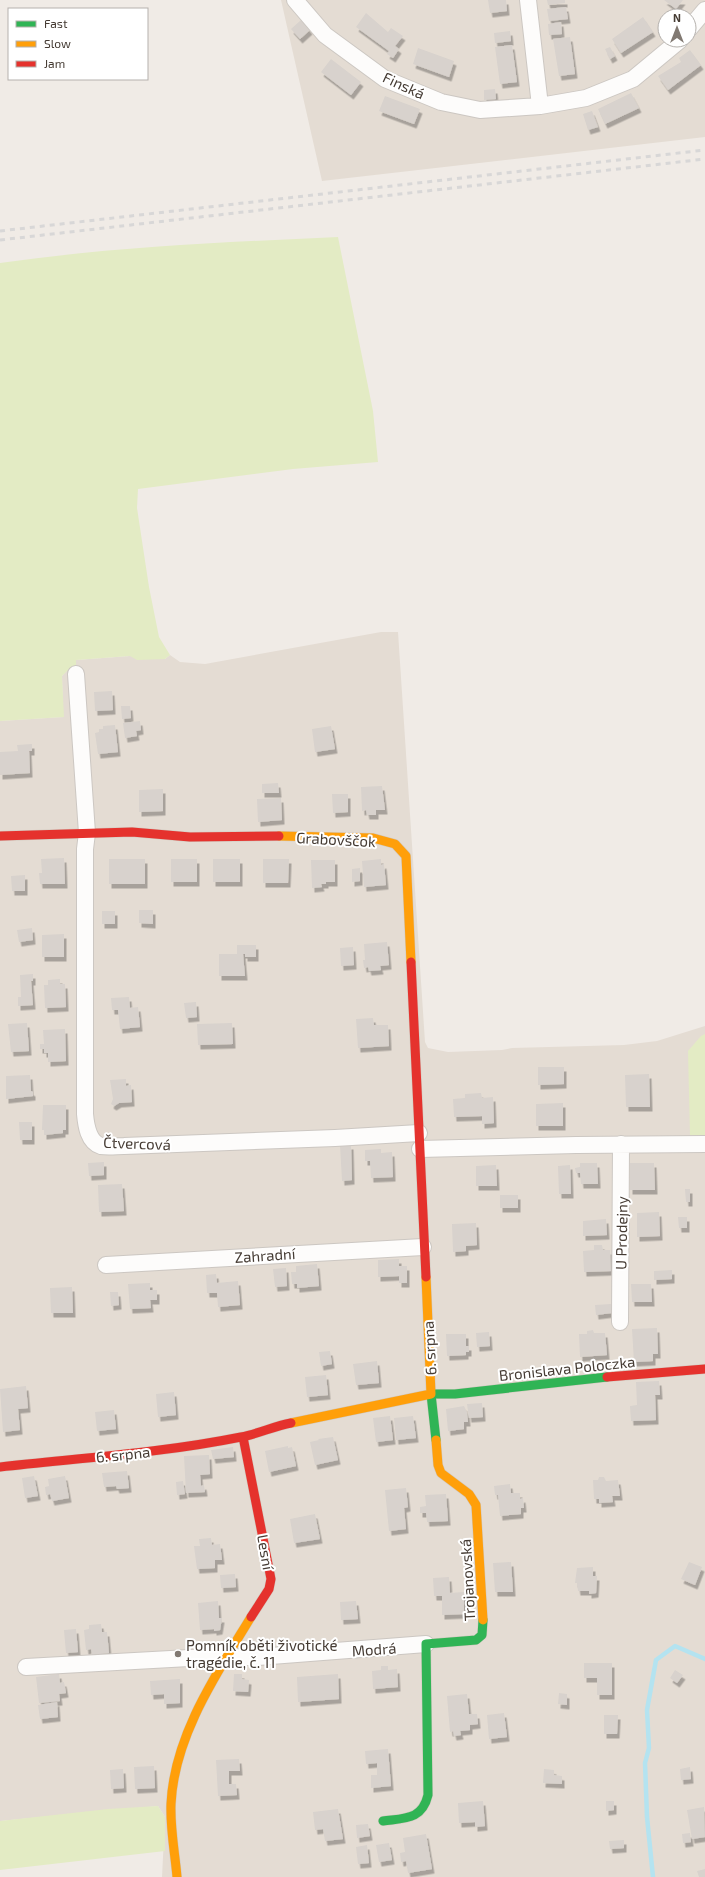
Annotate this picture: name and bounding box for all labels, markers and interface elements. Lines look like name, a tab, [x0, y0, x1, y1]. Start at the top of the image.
legend	[8, 8, 148, 80]
north arrow	[657, 8, 697, 48]
text: N	[673, 11, 681, 24]
text: Fast	[44, 16, 68, 30]
text: Slow	[44, 36, 71, 50]
text: Jam	[44, 56, 65, 70]
street label: Finská	[380, 68, 428, 102]
street label: Grabovščok	[296, 828, 377, 850]
street label: Čtvercová	[103, 1133, 171, 1153]
street label: U Prodejny	[611, 1196, 632, 1270]
street label: Zahradní	[234, 1244, 297, 1266]
street label: 6. srpna	[419, 1320, 439, 1376]
street label: Bronislava Poloczka	[498, 1352, 636, 1384]
street label: 6. srpna	[95, 1442, 151, 1466]
street label: Lesní	[254, 1533, 278, 1572]
street label: Trojanovská	[456, 1538, 479, 1622]
place label: Pomník oběti životické tragédie, č. 11	[186, 1636, 338, 1671]
street label: Modrá	[351, 1638, 397, 1660]
marker: Pomník oběti životické tragédie, č. 11	[173, 1649, 183, 1659]

